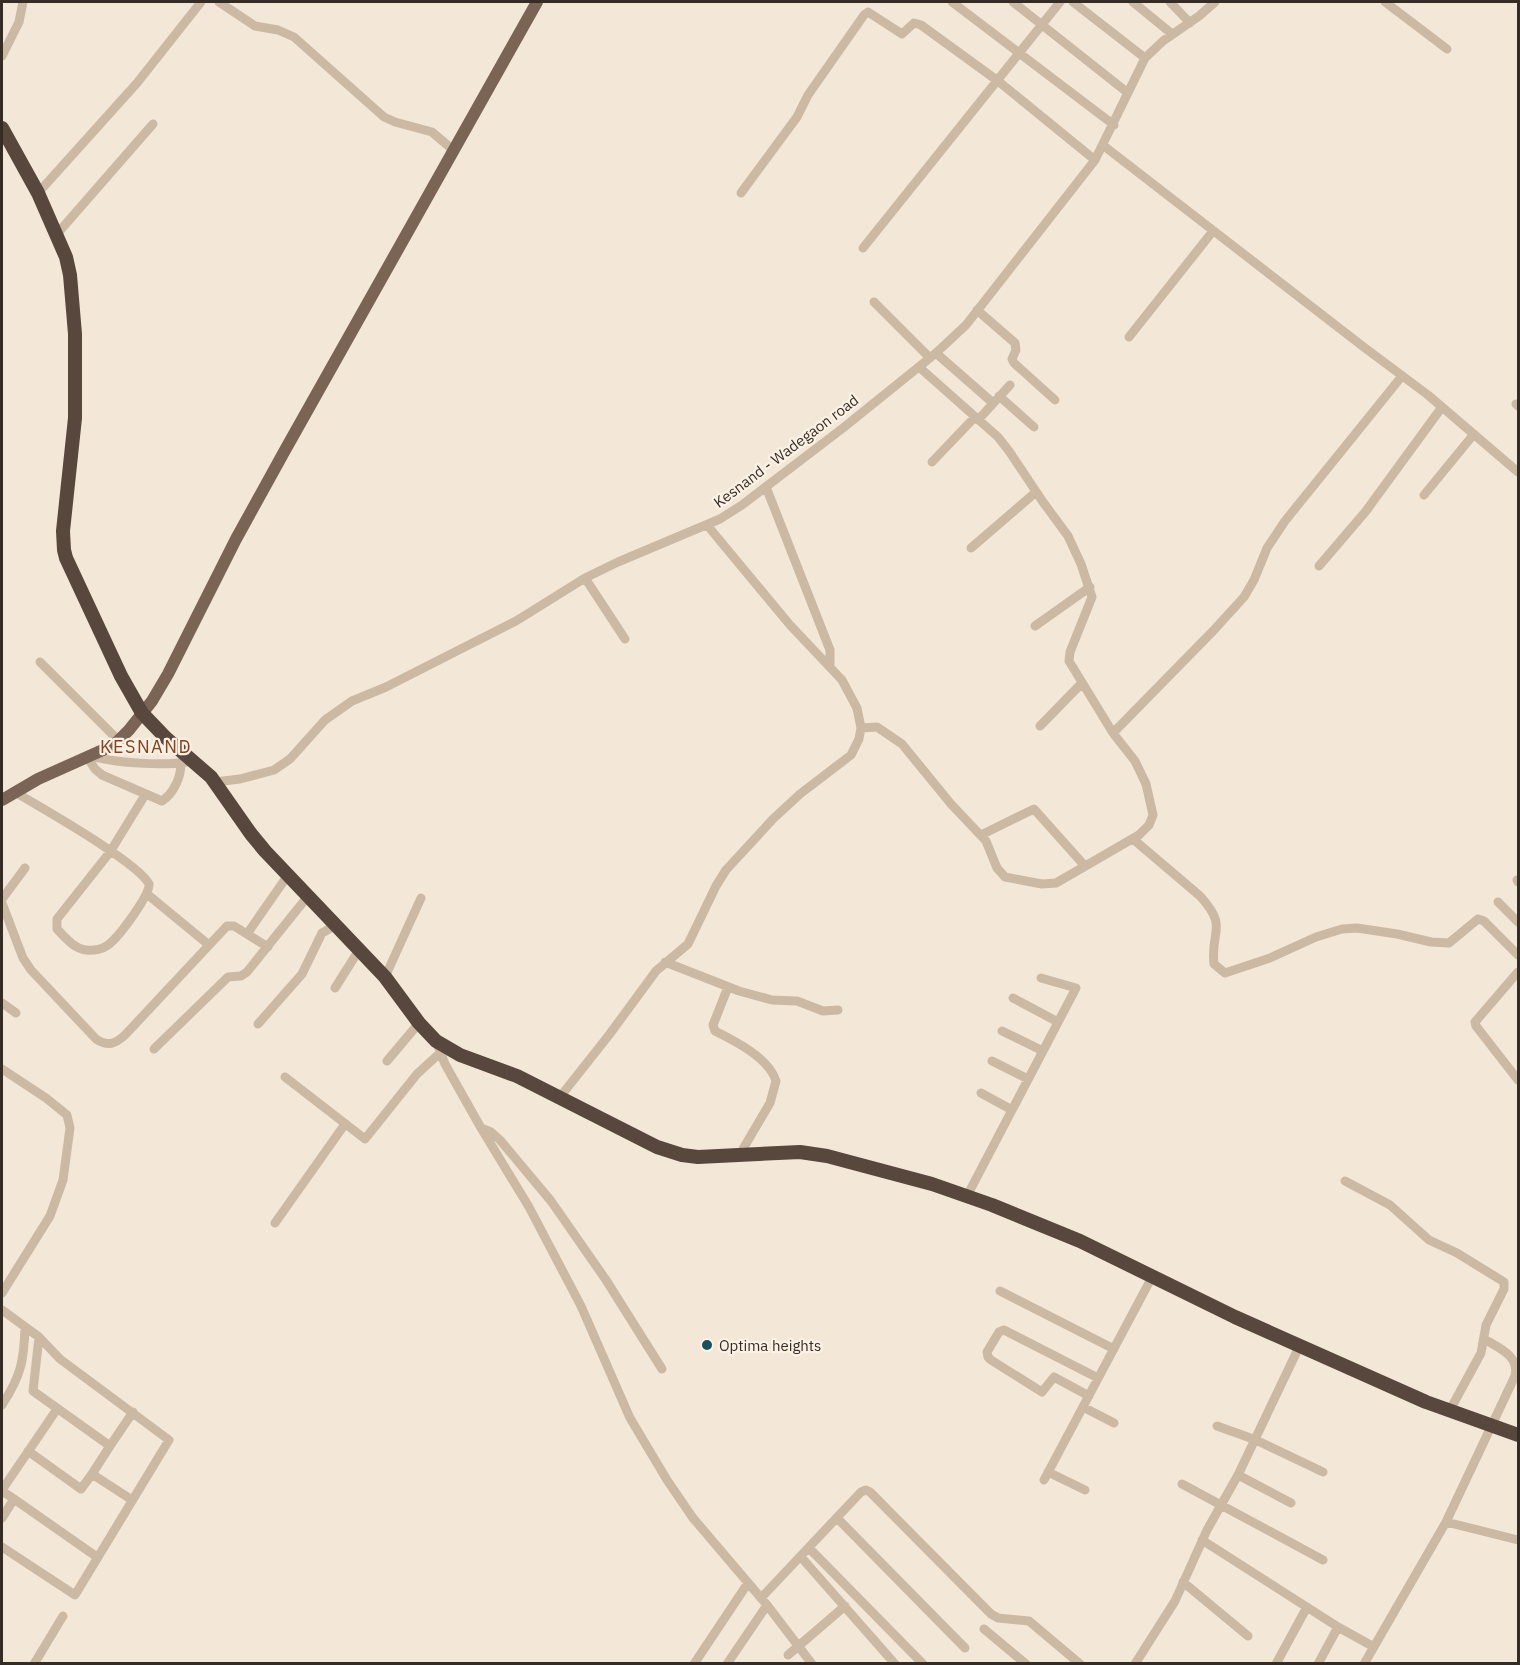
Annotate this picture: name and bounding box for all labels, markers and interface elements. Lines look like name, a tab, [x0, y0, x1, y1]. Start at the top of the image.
street label: Kesnand - Wadegaon road	[710, 390, 862, 512]
district label: KESNAND	[100, 735, 192, 758]
place label: Optima heights	[719, 1336, 821, 1355]
marker: Optima heights	[700, 1338, 714, 1352]

